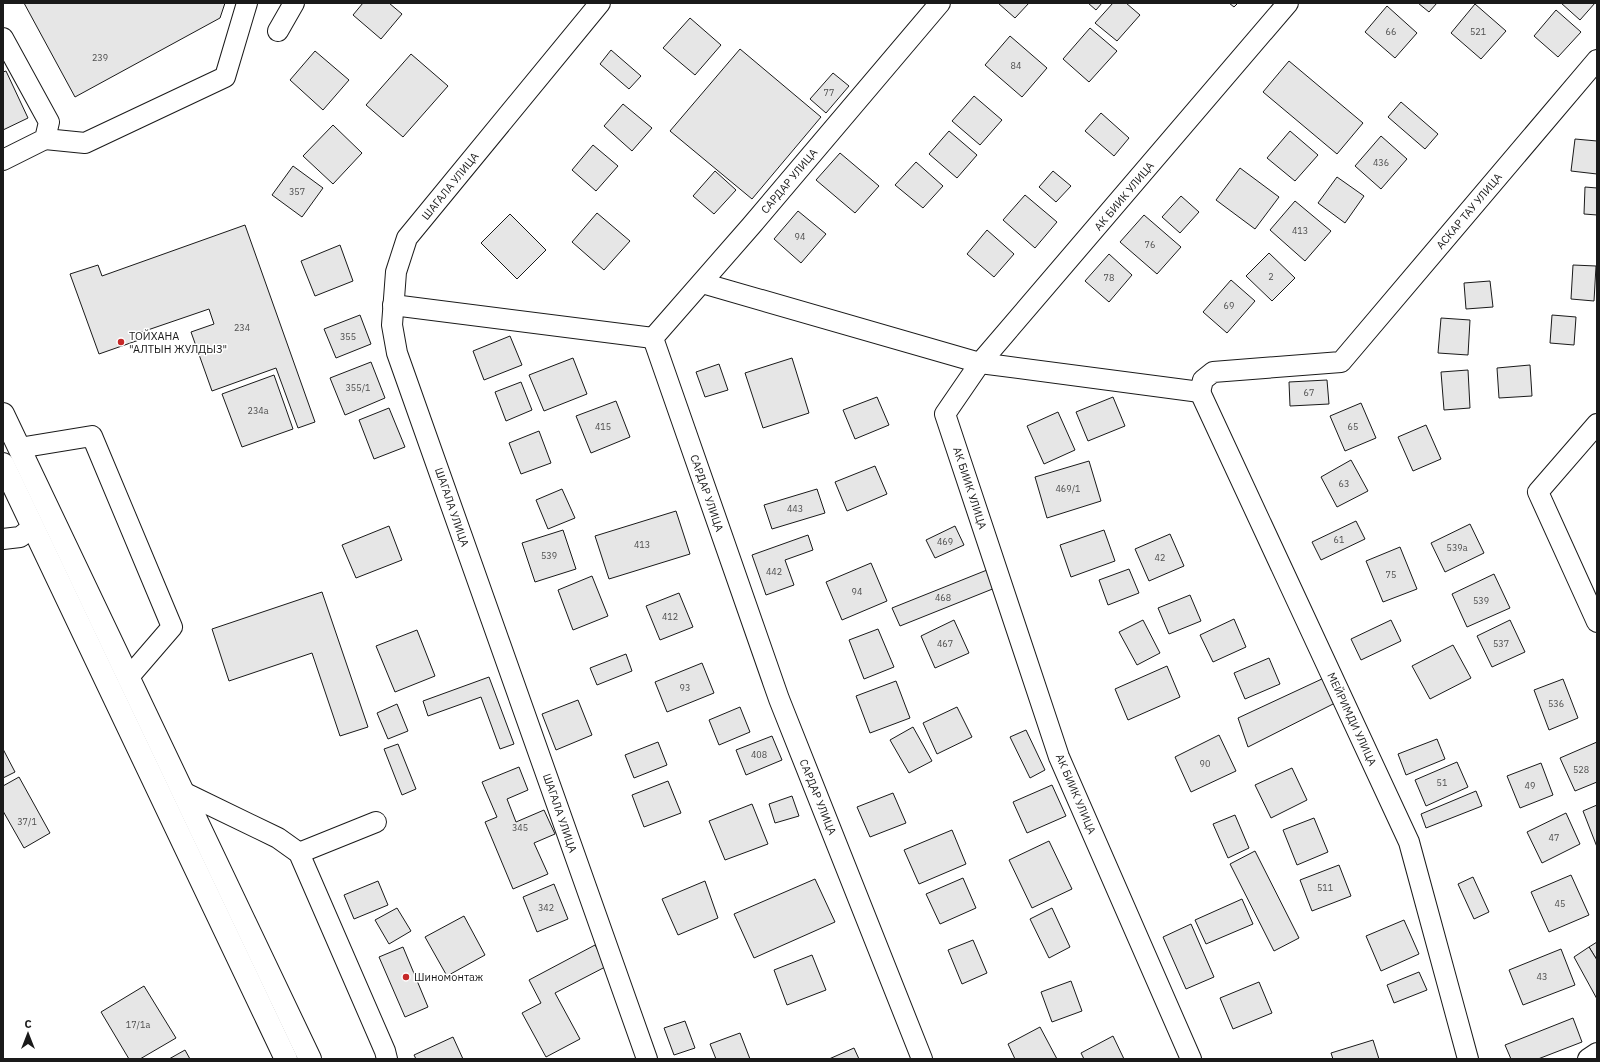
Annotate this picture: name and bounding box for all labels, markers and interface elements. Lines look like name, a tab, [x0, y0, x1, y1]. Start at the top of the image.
house number: 66	[1386, 26, 1396, 37]
house number: 521	[1470, 26, 1486, 37]
house number: 239	[92, 52, 108, 63]
house number: 84	[1011, 60, 1021, 71]
house number: 77	[824, 87, 834, 98]
street label: САРДАР УЛИЦА	[758, 146, 820, 216]
street label: ШАГАЛА УЛИЦА	[418, 149, 482, 223]
house number: 436	[1373, 157, 1389, 168]
street label: АК БИИК УЛИЦА	[1091, 159, 1157, 233]
street label: АСКАР ТАУ УЛИЦА	[1433, 170, 1505, 252]
house number: 357	[289, 186, 305, 197]
house number: 413	[1292, 225, 1308, 236]
house number: 94	[795, 231, 805, 242]
house number: 76	[1145, 239, 1155, 250]
house number: 2	[1268, 271, 1274, 282]
house number: 78	[1104, 272, 1114, 283]
house number: 69	[1224, 300, 1234, 311]
house number: 234	[234, 322, 250, 333]
place label: ТОЙХАНА "АЛТЫН ЖУЛДЫЗ"	[129, 329, 227, 356]
house number: 355	[340, 331, 356, 342]
marker: ТОЙХАНА "АЛТЫН ЖУЛДЫЗ"	[116, 337, 126, 347]
house number: 355/1	[345, 382, 371, 393]
house number: 67	[1304, 387, 1314, 398]
house number: 234а	[247, 405, 269, 416]
house number: 415	[595, 421, 611, 432]
house number: 65	[1348, 421, 1358, 432]
street label: АК БИИК УЛИЦА	[950, 445, 990, 531]
street label: САРДАР УЛИЦА	[687, 453, 727, 533]
street label: ШАГАЛА УЛИЦА	[432, 466, 472, 548]
house number: 63	[1339, 478, 1349, 489]
house number: 469/1	[1055, 483, 1081, 494]
house number: 443	[787, 503, 803, 514]
house number: 61	[1334, 534, 1344, 545]
house number: 469	[937, 536, 953, 547]
house number: 413	[634, 539, 650, 550]
house number: 539а	[1446, 542, 1468, 553]
house number: 539	[541, 550, 557, 561]
house number: 42	[1155, 552, 1165, 563]
house number: 442	[766, 566, 782, 577]
house number: 75	[1386, 569, 1396, 580]
house number: 94	[852, 586, 862, 597]
house number: 468	[935, 592, 951, 603]
house number: 539	[1473, 595, 1489, 606]
house number: 412	[662, 611, 678, 622]
house number: 467	[937, 638, 953, 649]
house number: 537	[1493, 638, 1509, 649]
street label: МЕЙРИМДИ УЛИЦА	[1324, 670, 1380, 768]
house number: 93	[680, 682, 690, 693]
house number: 536	[1548, 698, 1564, 709]
house number: 408	[751, 749, 767, 760]
street label: АК БИИК УЛИЦА	[1053, 752, 1099, 836]
street label: САРДАР УЛИЦА	[796, 757, 840, 837]
house number: 90	[1200, 758, 1210, 769]
house number: 528	[1573, 764, 1589, 775]
street label: ШАГАЛА УЛИЦА	[540, 772, 580, 854]
house number: 51	[1437, 777, 1447, 788]
house number: 49	[1525, 780, 1535, 791]
house number: 37/1	[17, 816, 37, 827]
house number: 345	[512, 822, 528, 833]
house number: 47	[1549, 832, 1559, 843]
house number: 511	[1317, 882, 1333, 893]
house number: 45	[1555, 898, 1565, 909]
house number: 342	[538, 902, 554, 913]
place label: Шиномонтаж	[414, 970, 484, 984]
house number: 43	[1537, 971, 1547, 982]
marker: Шиномонтаж	[401, 972, 411, 982]
north arrow	[8, 1014, 48, 1054]
text: С	[24, 1017, 32, 1031]
house number: 17/1а	[126, 1019, 150, 1030]

